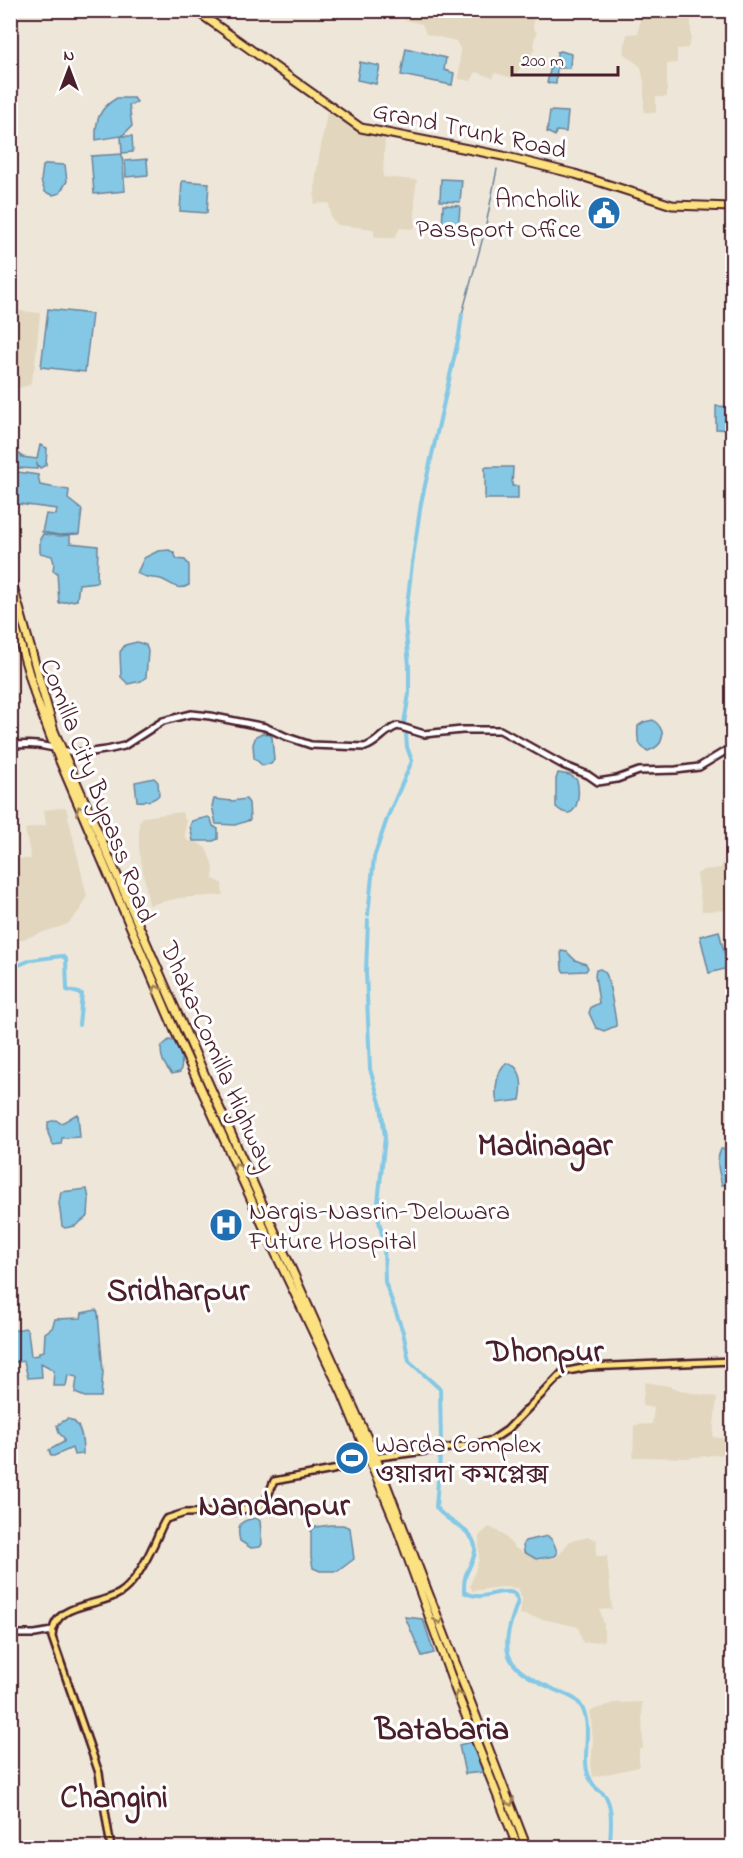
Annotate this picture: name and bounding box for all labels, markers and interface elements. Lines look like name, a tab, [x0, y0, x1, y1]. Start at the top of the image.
north arrow	[39, 39, 99, 99]
scale bar	[512, 39, 618, 77]
text: N	[64, 44, 75, 68]
text: 200 m	[521, 49, 564, 75]
street label: Grand Trunk Road	[369, 93, 570, 171]
place label: Ancholik Passport Office	[416, 182, 582, 250]
public building icon: Ancholik Passport Office	[586, 195, 622, 231]
street label: Comilla City Bypass Road	[28, 653, 164, 929]
one-way arrow	[75, 805, 87, 816]
street label: Dhaka–Comilla Highway	[148, 935, 284, 1179]
one-way arrow	[152, 985, 164, 996]
district label: Madinagar	[477, 1124, 614, 1172]
one-way arrow	[232, 1163, 244, 1174]
place label: Nargis-Nasrin-Delowara Future Hospital	[248, 1194, 510, 1262]
hospital icon: Nargis-Nasrin-Delowara Future Hospital	[208, 1207, 244, 1243]
district label: Sridharpur	[107, 1269, 250, 1316]
district label: Dhonpur	[485, 1330, 604, 1377]
place label: Warda Complex ওয়ারদা কমপ্লেক্স	[375, 1427, 549, 1495]
sports icon: Warda Complex ওয়ারদা কমপ্লেক্স	[334, 1440, 370, 1476]
district label: Nandanpur	[198, 1484, 351, 1531]
one-way arrow	[431, 1614, 444, 1625]
one-way arrow	[453, 1691, 465, 1702]
district label: Batabaria	[373, 1708, 509, 1755]
district label: Changini	[60, 1776, 168, 1824]
one-way arrow	[502, 1796, 515, 1806]

